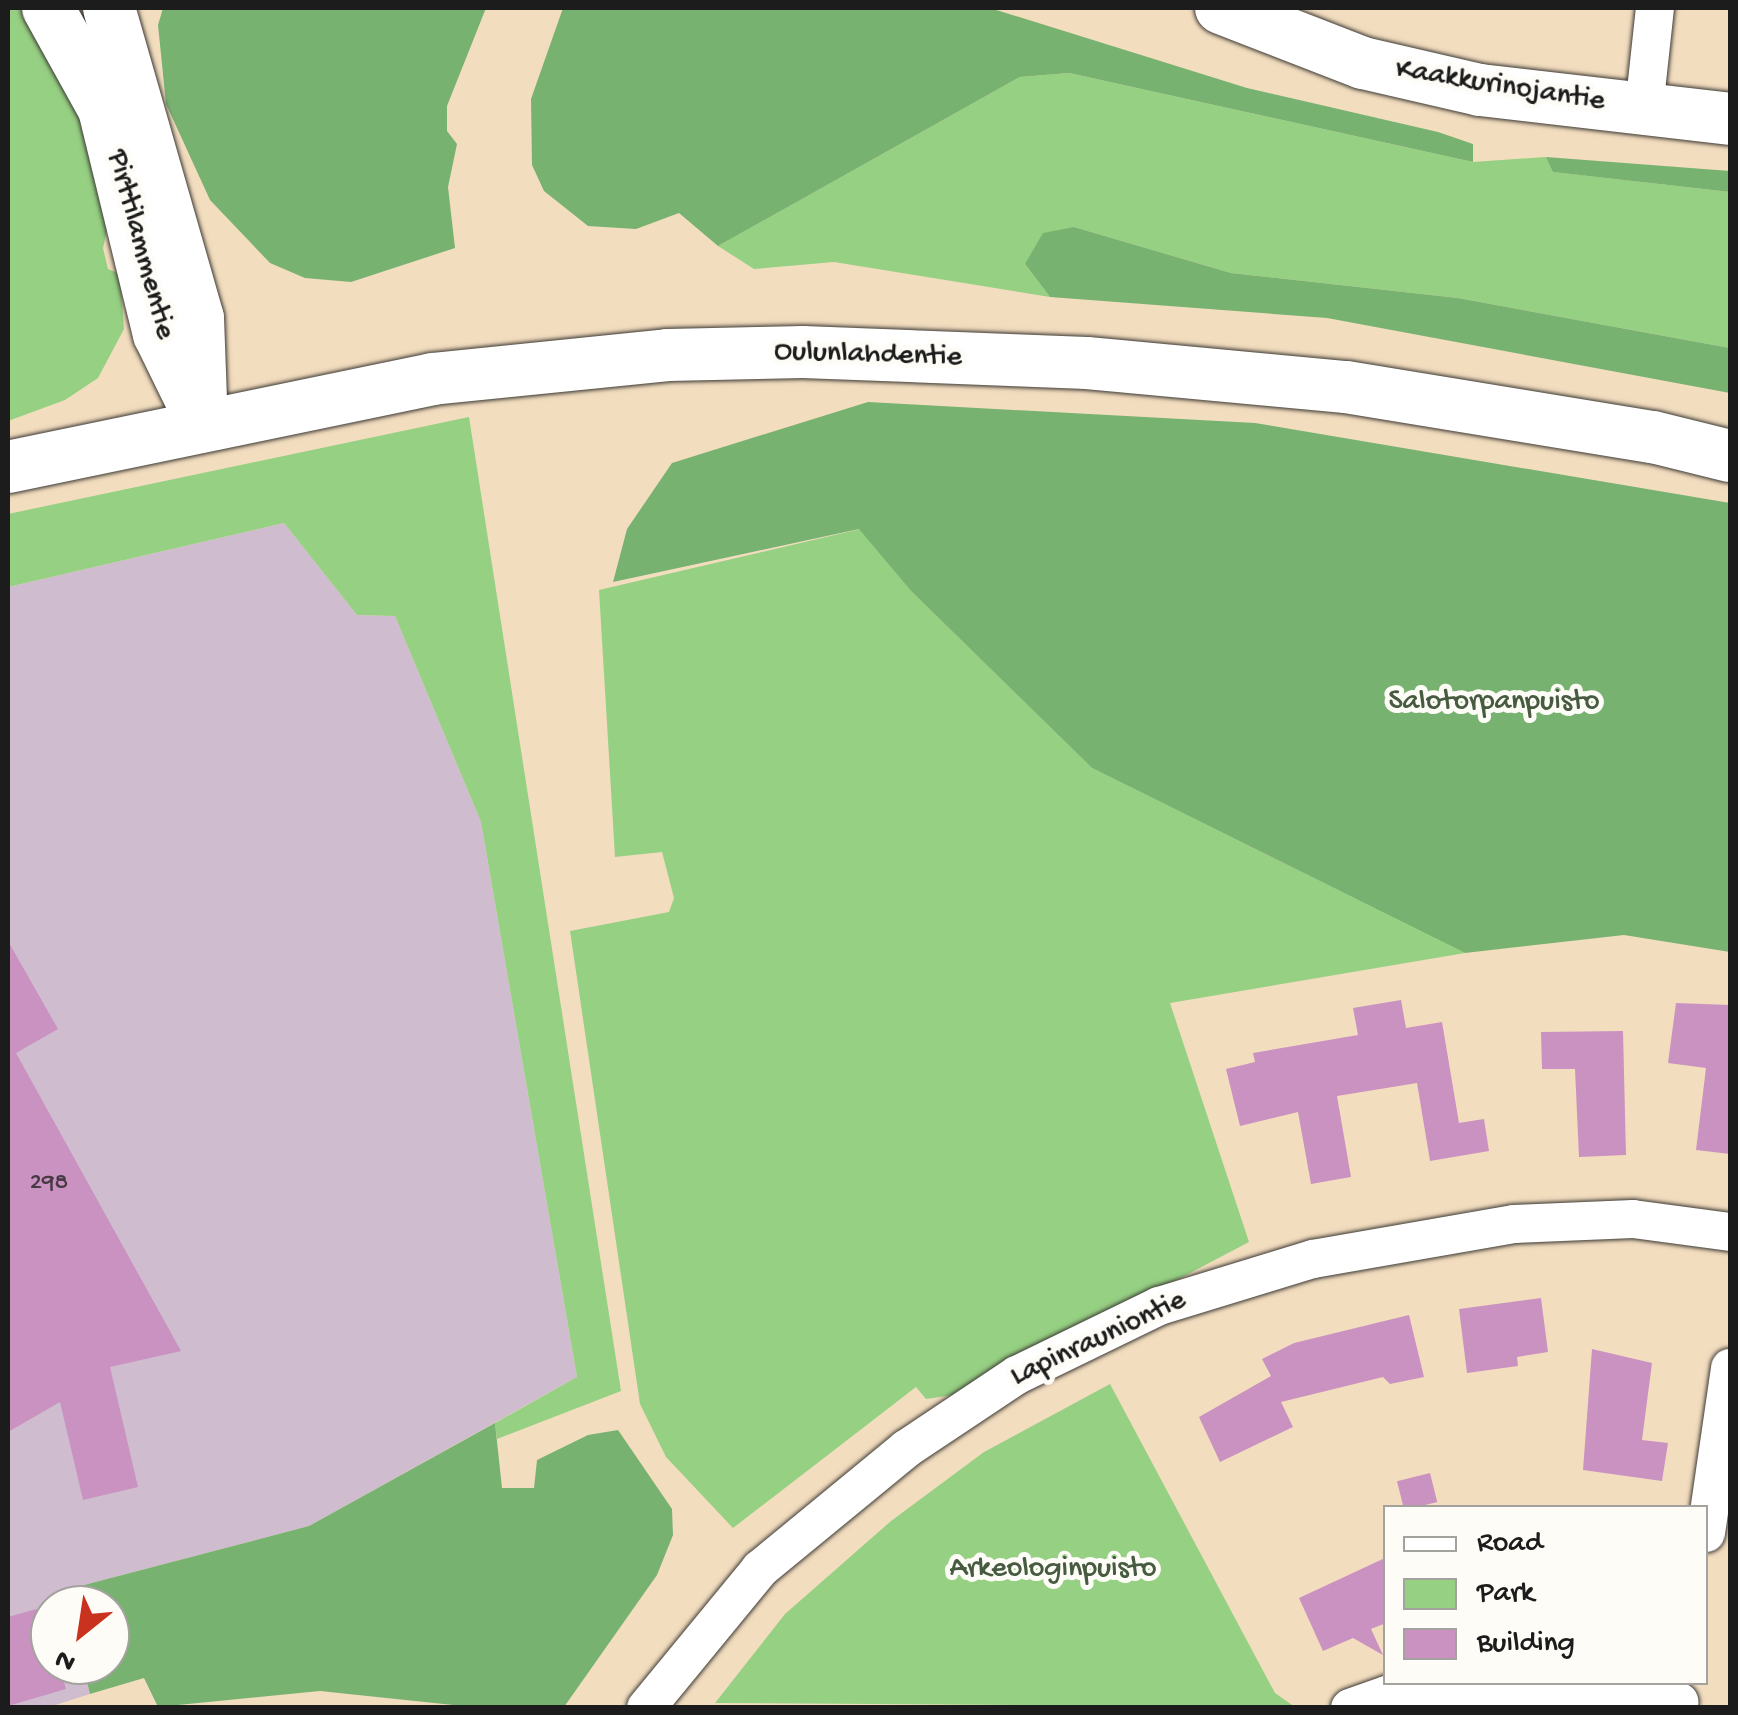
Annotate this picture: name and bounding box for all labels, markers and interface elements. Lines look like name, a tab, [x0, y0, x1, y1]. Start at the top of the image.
street label: Kaakkurinojantie	[1393, 53, 1607, 121]
street label: Pirttilammentie	[96, 146, 182, 344]
street label: Oulunlahdentie	[773, 335, 963, 377]
park label: Salotorpanpuisto	[1388, 685, 1600, 721]
house number: 298	[30, 1169, 68, 1199]
street label: Lapinrauniontie	[1006, 1284, 1192, 1396]
legend	[1383, 1505, 1708, 1685]
text: Road	[1477, 1527, 1543, 1562]
park label: Arkeologinpuisto	[950, 1552, 1156, 1588]
text: Park	[1477, 1577, 1534, 1612]
north arrow	[30, 1585, 130, 1685]
text: Building	[1477, 1627, 1575, 1662]
text: N	[50, 1641, 82, 1679]

